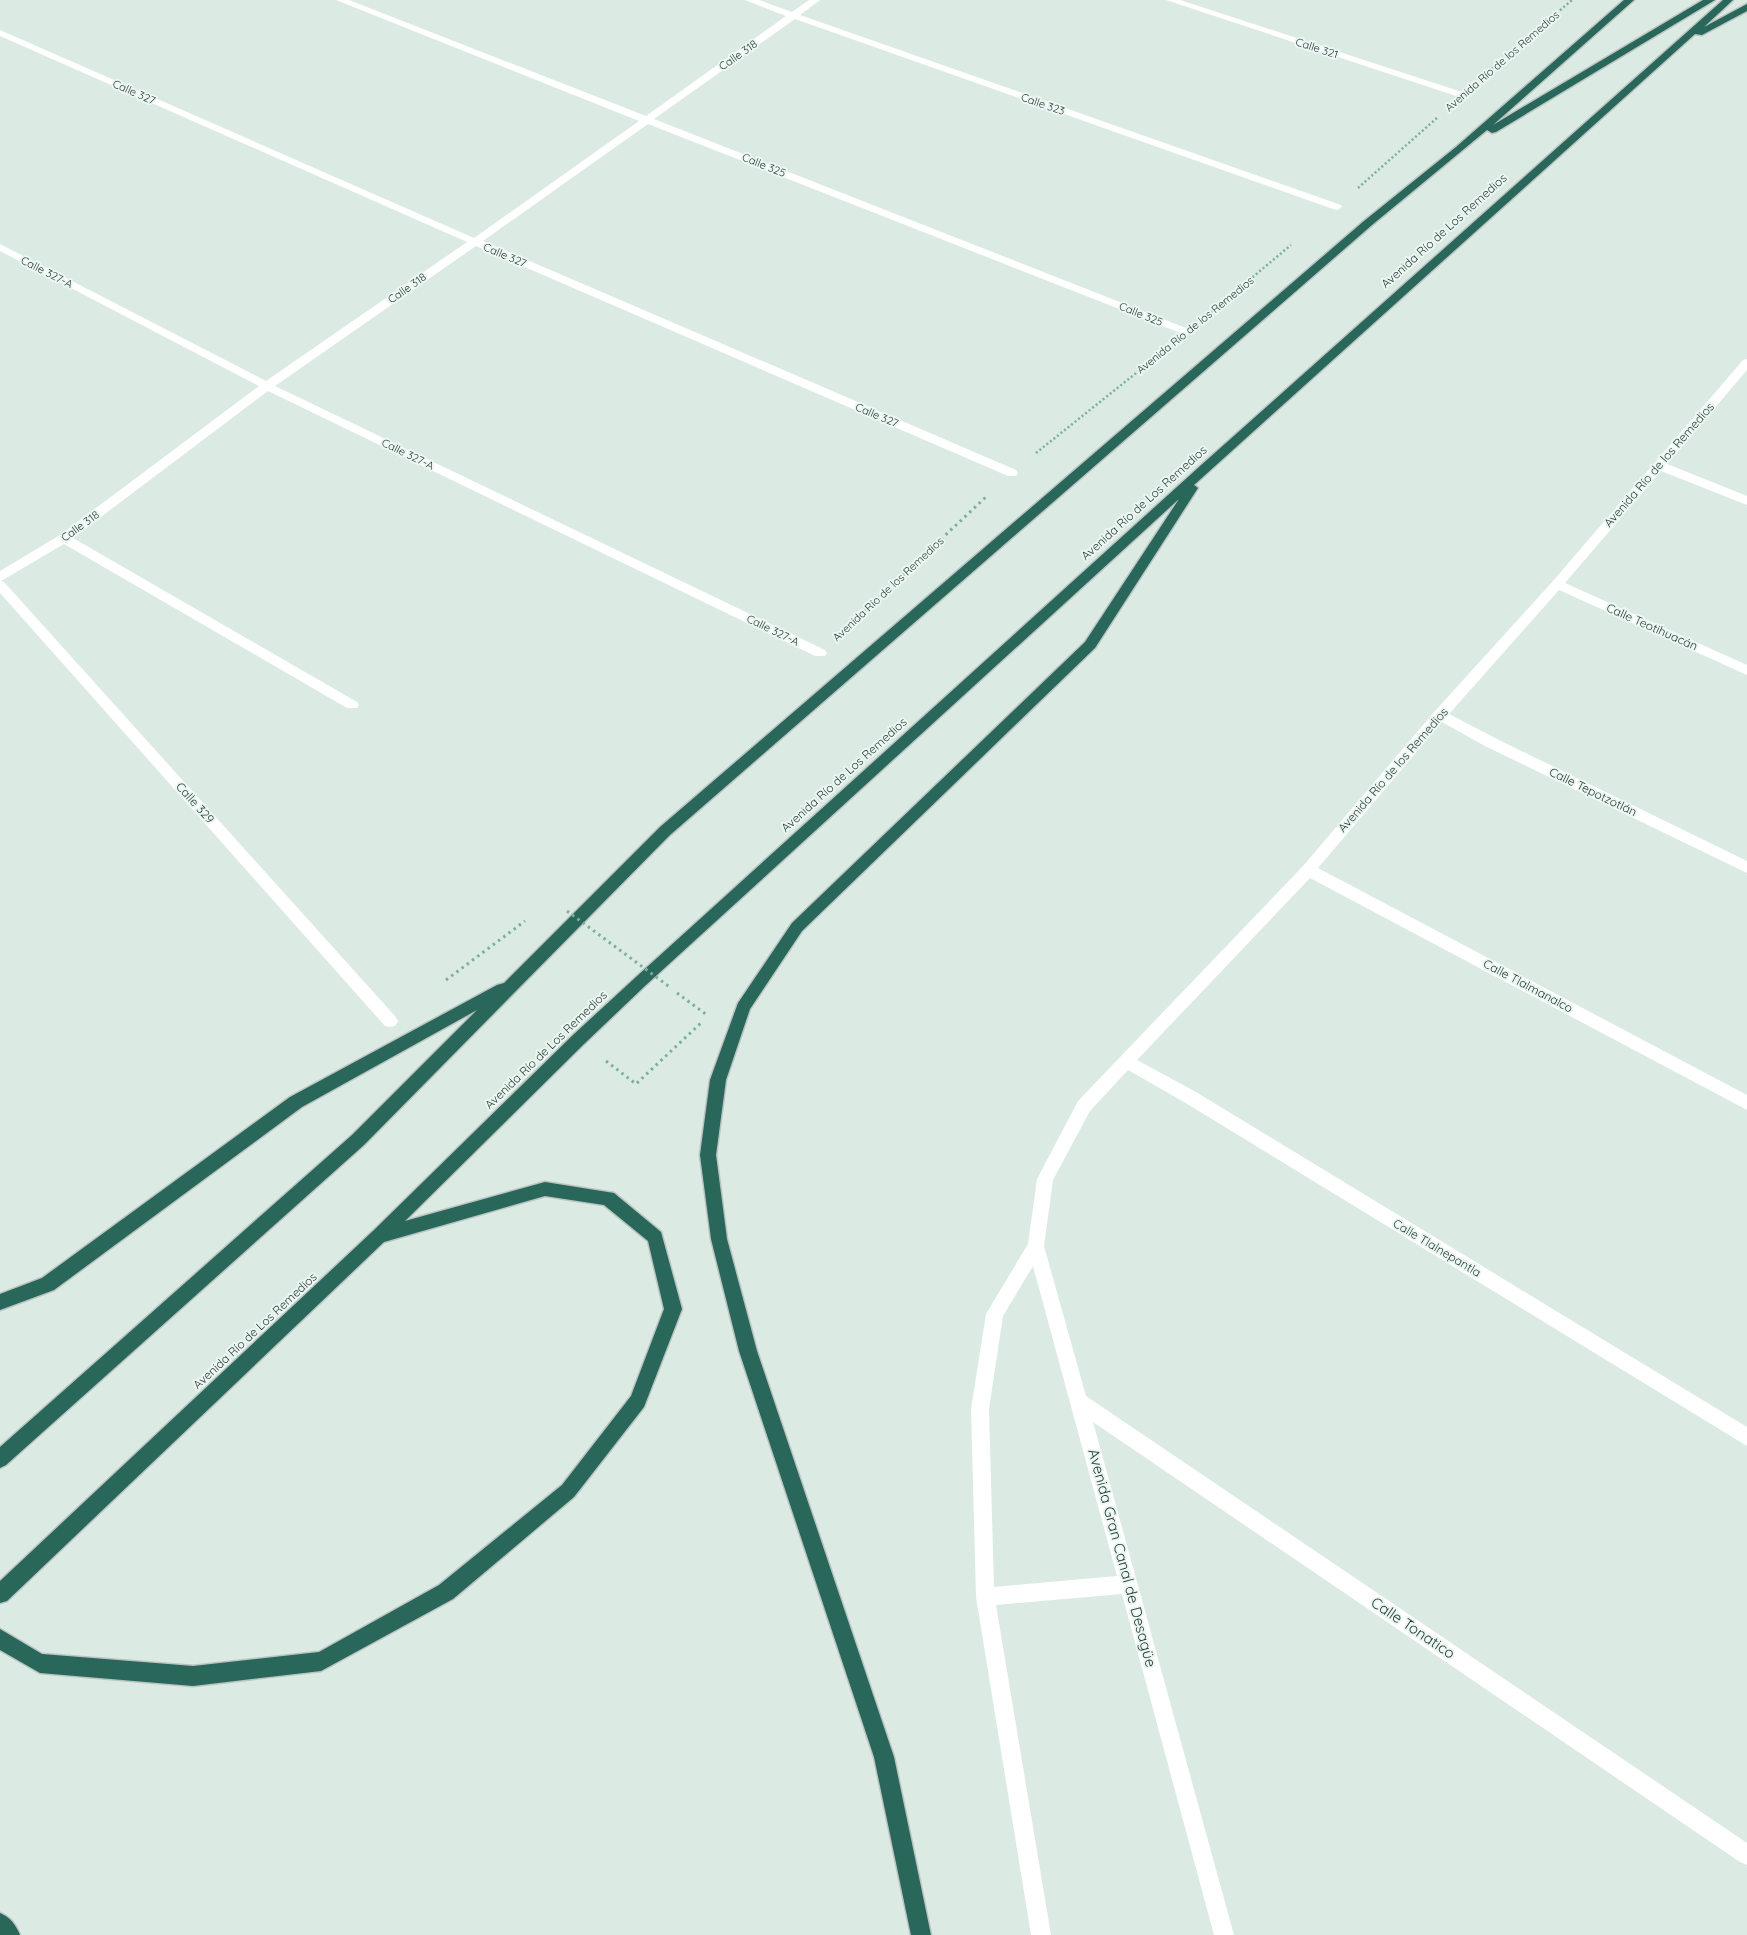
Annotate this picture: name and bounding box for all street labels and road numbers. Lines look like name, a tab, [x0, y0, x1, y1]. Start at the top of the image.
street label: Avenida Río de los Remedios	[1442, 8, 1562, 114]
street label: Calle 321	[1294, 35, 1340, 61]
street label: Calle 318	[716, 37, 760, 73]
street label: Calle 327	[110, 76, 158, 108]
street label: Calle 323	[1019, 90, 1067, 118]
street label: Calle 325	[740, 150, 788, 180]
street label: Avenida Río de Los Remedios	[1378, 170, 1510, 291]
street label: Calle 327	[481, 240, 529, 270]
street label: Calle 327-A	[19, 253, 75, 291]
street label: Calle 318	[385, 270, 429, 306]
street label: Avenida Río de los Remedios	[1134, 273, 1256, 377]
street label: Calle 325	[1117, 299, 1165, 329]
street label: Avenida Río de los Remedios	[1600, 399, 1717, 530]
street label: Calle 327	[853, 400, 901, 430]
street label: Calle 327-A	[379, 435, 437, 473]
street label: Avenida Río de Los Remedios	[1078, 442, 1210, 563]
street label: Calle 318	[58, 507, 102, 545]
street label: Avenida Río de los Remedios	[830, 534, 946, 644]
street label: Calle Teotihuacán	[1604, 600, 1700, 653]
street label: Calle 327-A	[744, 611, 802, 649]
street label: Avenida Río de los Remedios	[1334, 704, 1451, 835]
street label: Avenida Río de Los Remedios	[778, 714, 910, 835]
street label: Calle Tepotzotlán	[1547, 764, 1639, 819]
street label: Calle 329	[173, 779, 218, 827]
street label: Calle Tlalmanalco	[1481, 956, 1576, 1015]
street label: Avenida Río de Los Remedios	[481, 987, 610, 1112]
street label: Calle Tlalnepantla	[1391, 1215, 1484, 1280]
street label: Avenida Río de Los Remedios	[190, 1269, 320, 1392]
street label: Avenida Gran Canal de Desagüe	[1084, 1447, 1161, 1669]
street label: Calle Tonatico	[1368, 1592, 1459, 1663]

